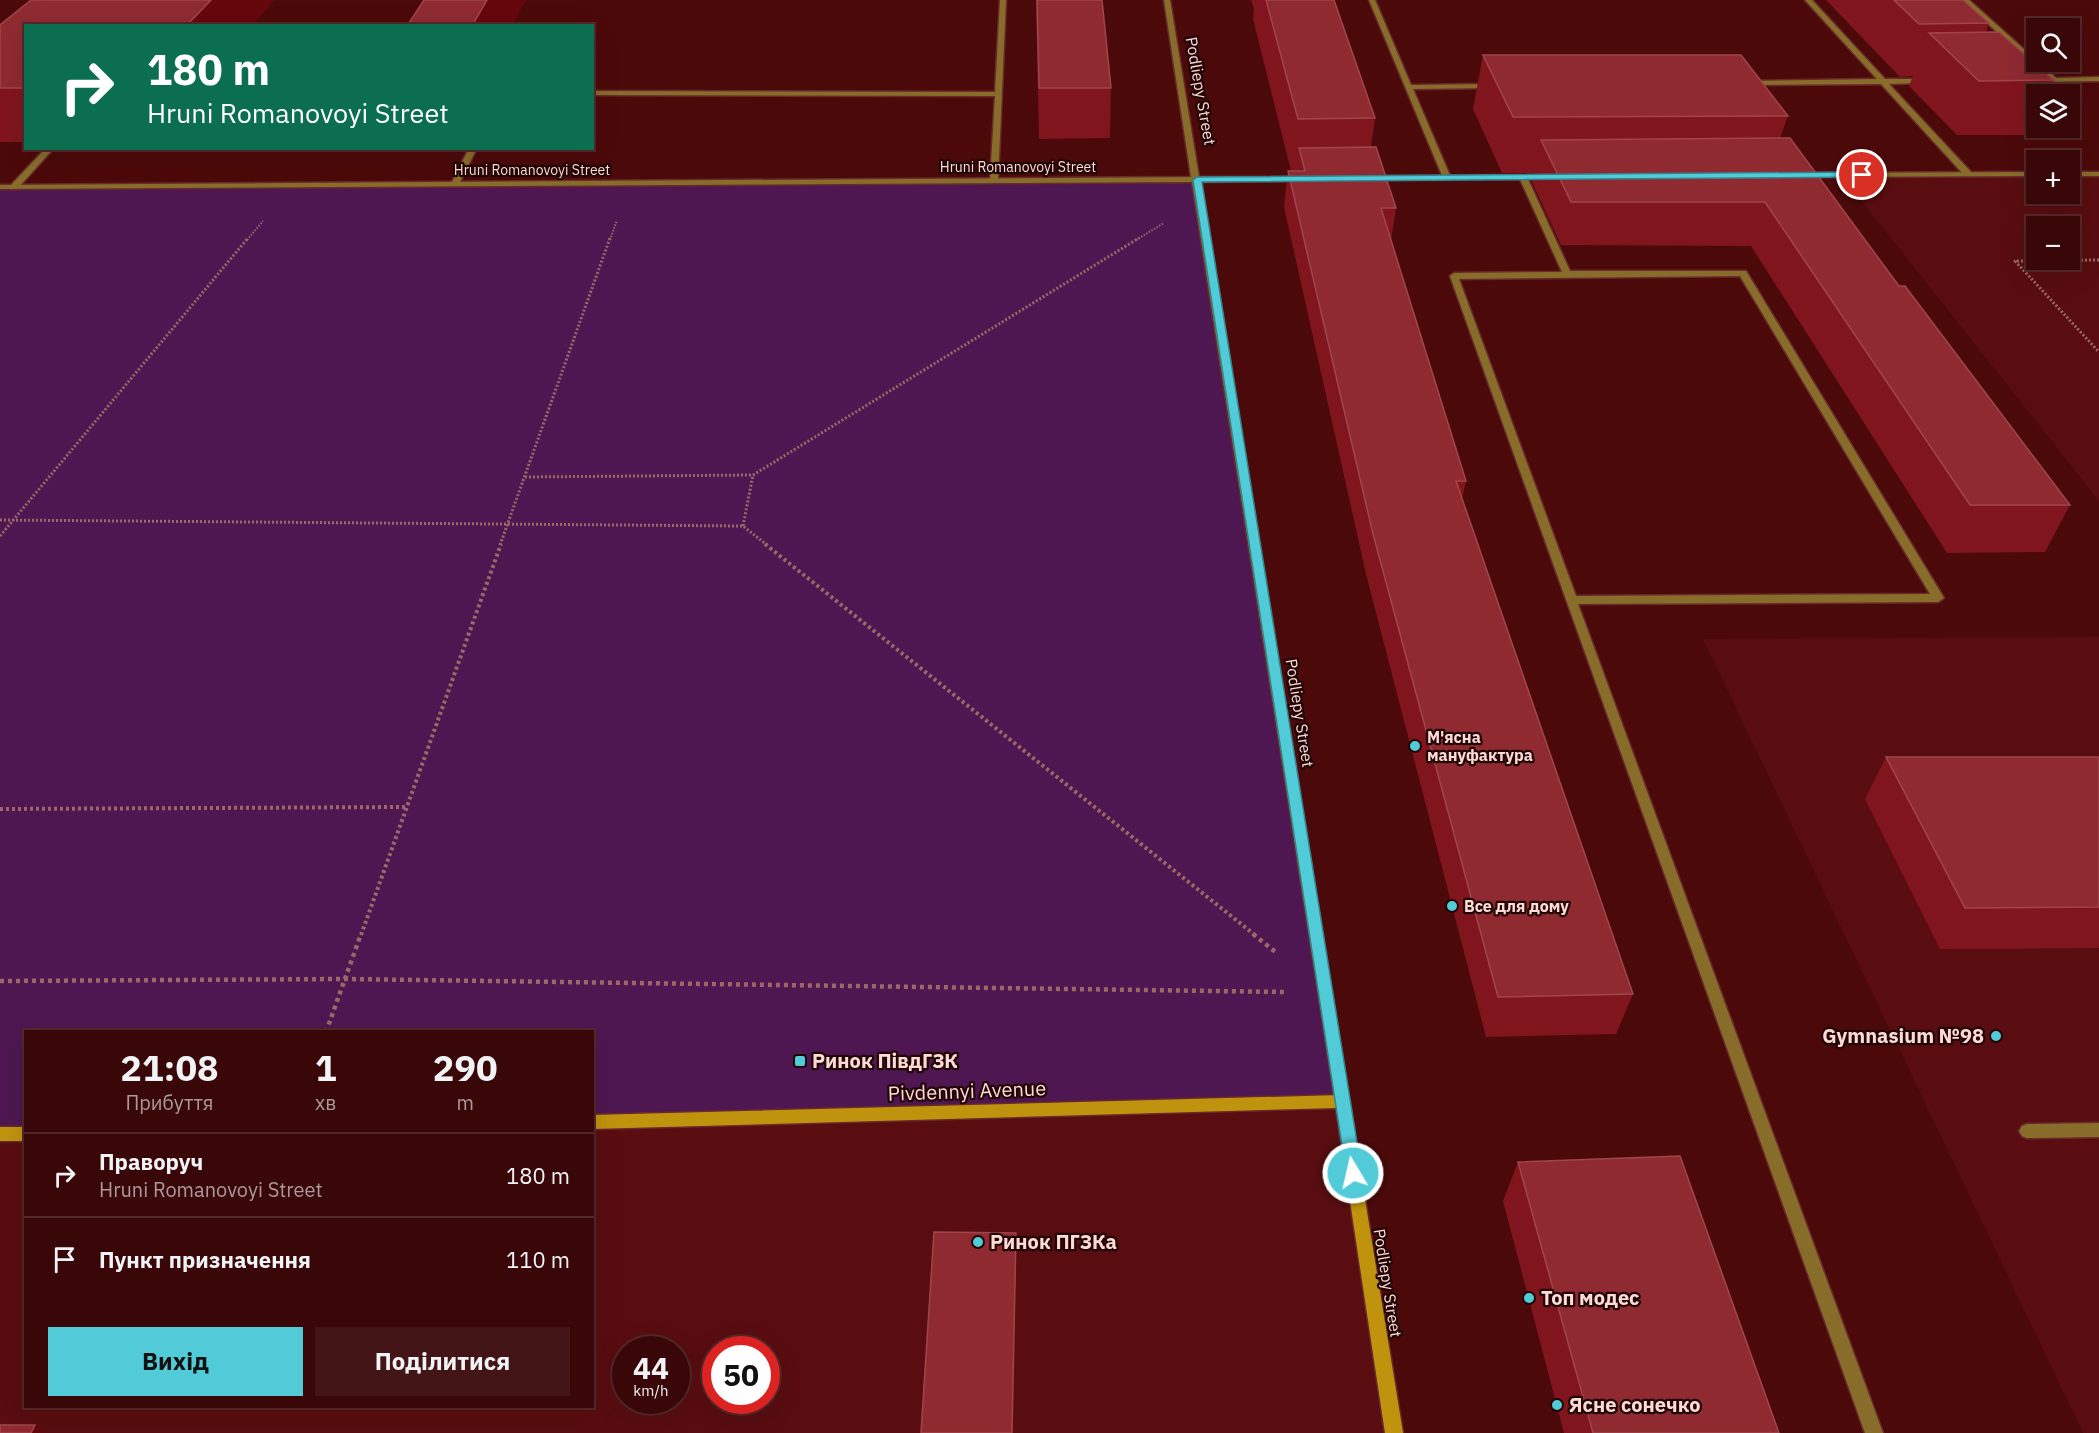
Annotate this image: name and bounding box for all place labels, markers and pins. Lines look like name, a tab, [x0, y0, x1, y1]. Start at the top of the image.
pin	[1836, 149, 1887, 200]
place label: М'ясна мануфактура	[1427, 727, 1533, 765]
marker: М'ясна мануфактура	[1408, 739, 1422, 753]
place label: Все для дому	[1464, 896, 1569, 916]
marker: Все для дому	[1445, 899, 1459, 913]
place label: Gymnasium №98	[1822, 1022, 1984, 1049]
marker: Gymnasium №98	[1989, 1029, 2003, 1043]
place label: Ринок ПівдГЗК	[812, 1047, 958, 1074]
marker: Ринок ПівдГЗК	[793, 1054, 807, 1068]
place label: Ринок ПГЗКа	[990, 1228, 1117, 1255]
marker: Ринок ПГЗКа	[971, 1235, 985, 1249]
place label: Топ модес	[1541, 1284, 1639, 1311]
marker: Топ модес	[1522, 1291, 1536, 1305]
place label: Ясне сонечко	[1569, 1391, 1701, 1418]
marker: Ясне сонечко	[1550, 1398, 1564, 1412]

